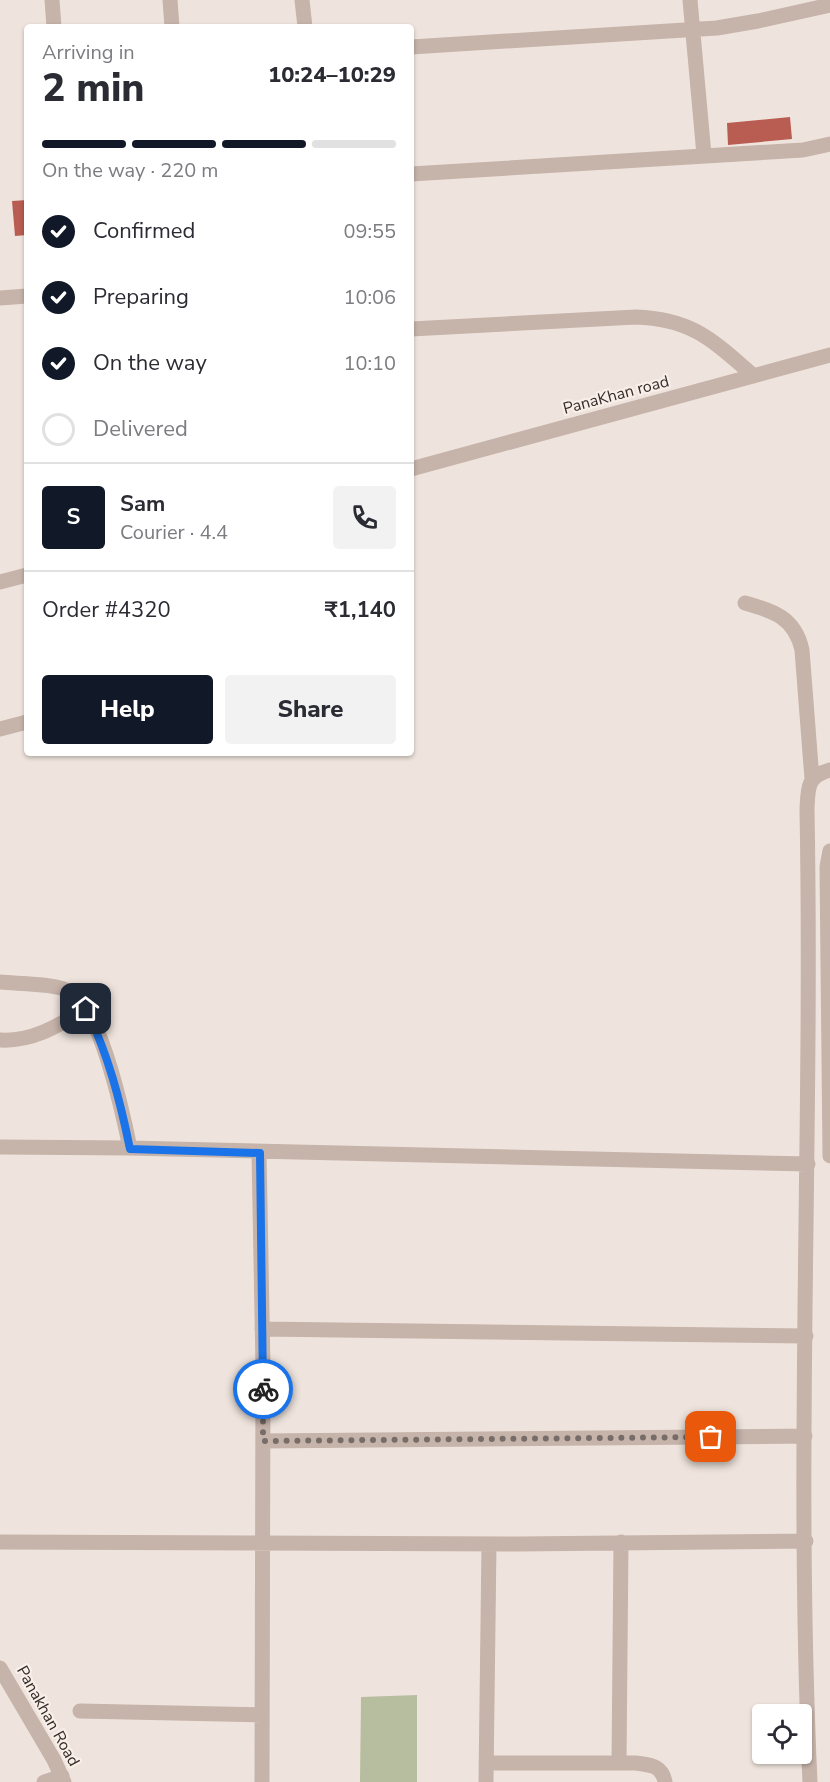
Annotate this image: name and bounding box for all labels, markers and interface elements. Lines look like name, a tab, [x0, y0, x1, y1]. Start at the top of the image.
text: Arriving in	[42, 39, 135, 66]
text: 10:24–10:29	[268, 60, 396, 90]
text: 2 min	[42, 62, 145, 115]
text: On the way · 220 m	[42, 157, 218, 184]
icon: check	[42, 215, 75, 248]
text: Confirmed	[93, 216, 195, 246]
text: 09:55	[343, 218, 396, 245]
icon: check	[42, 281, 75, 314]
text: Preparing	[93, 282, 189, 312]
text: 10:06	[343, 284, 396, 311]
icon: check	[42, 347, 75, 380]
text: On the way	[93, 348, 207, 378]
text: 10:10	[343, 350, 396, 377]
street label: PanaKhan road	[561, 370, 671, 420]
text: Delivered	[93, 414, 188, 444]
button: phone	[333, 486, 396, 549]
text: Sam	[120, 489, 165, 519]
text: S	[67, 502, 80, 532]
text: Courier · 4.4	[120, 519, 228, 546]
text: Order #4320	[42, 595, 171, 625]
text: ₹1,140	[325, 595, 396, 625]
button: Help	[42, 675, 213, 744]
button: Share	[225, 675, 396, 744]
pin	[60, 983, 111, 1034]
icon: home	[69, 992, 102, 1025]
courier	[233, 1359, 293, 1419]
icon: bike	[247, 1373, 280, 1406]
pin	[685, 1411, 736, 1462]
icon: bag	[694, 1420, 727, 1453]
street label: Panakhan Road	[11, 1662, 85, 1770]
map controls	[752, 1704, 812, 1764]
button: locate	[752, 1704, 812, 1764]

